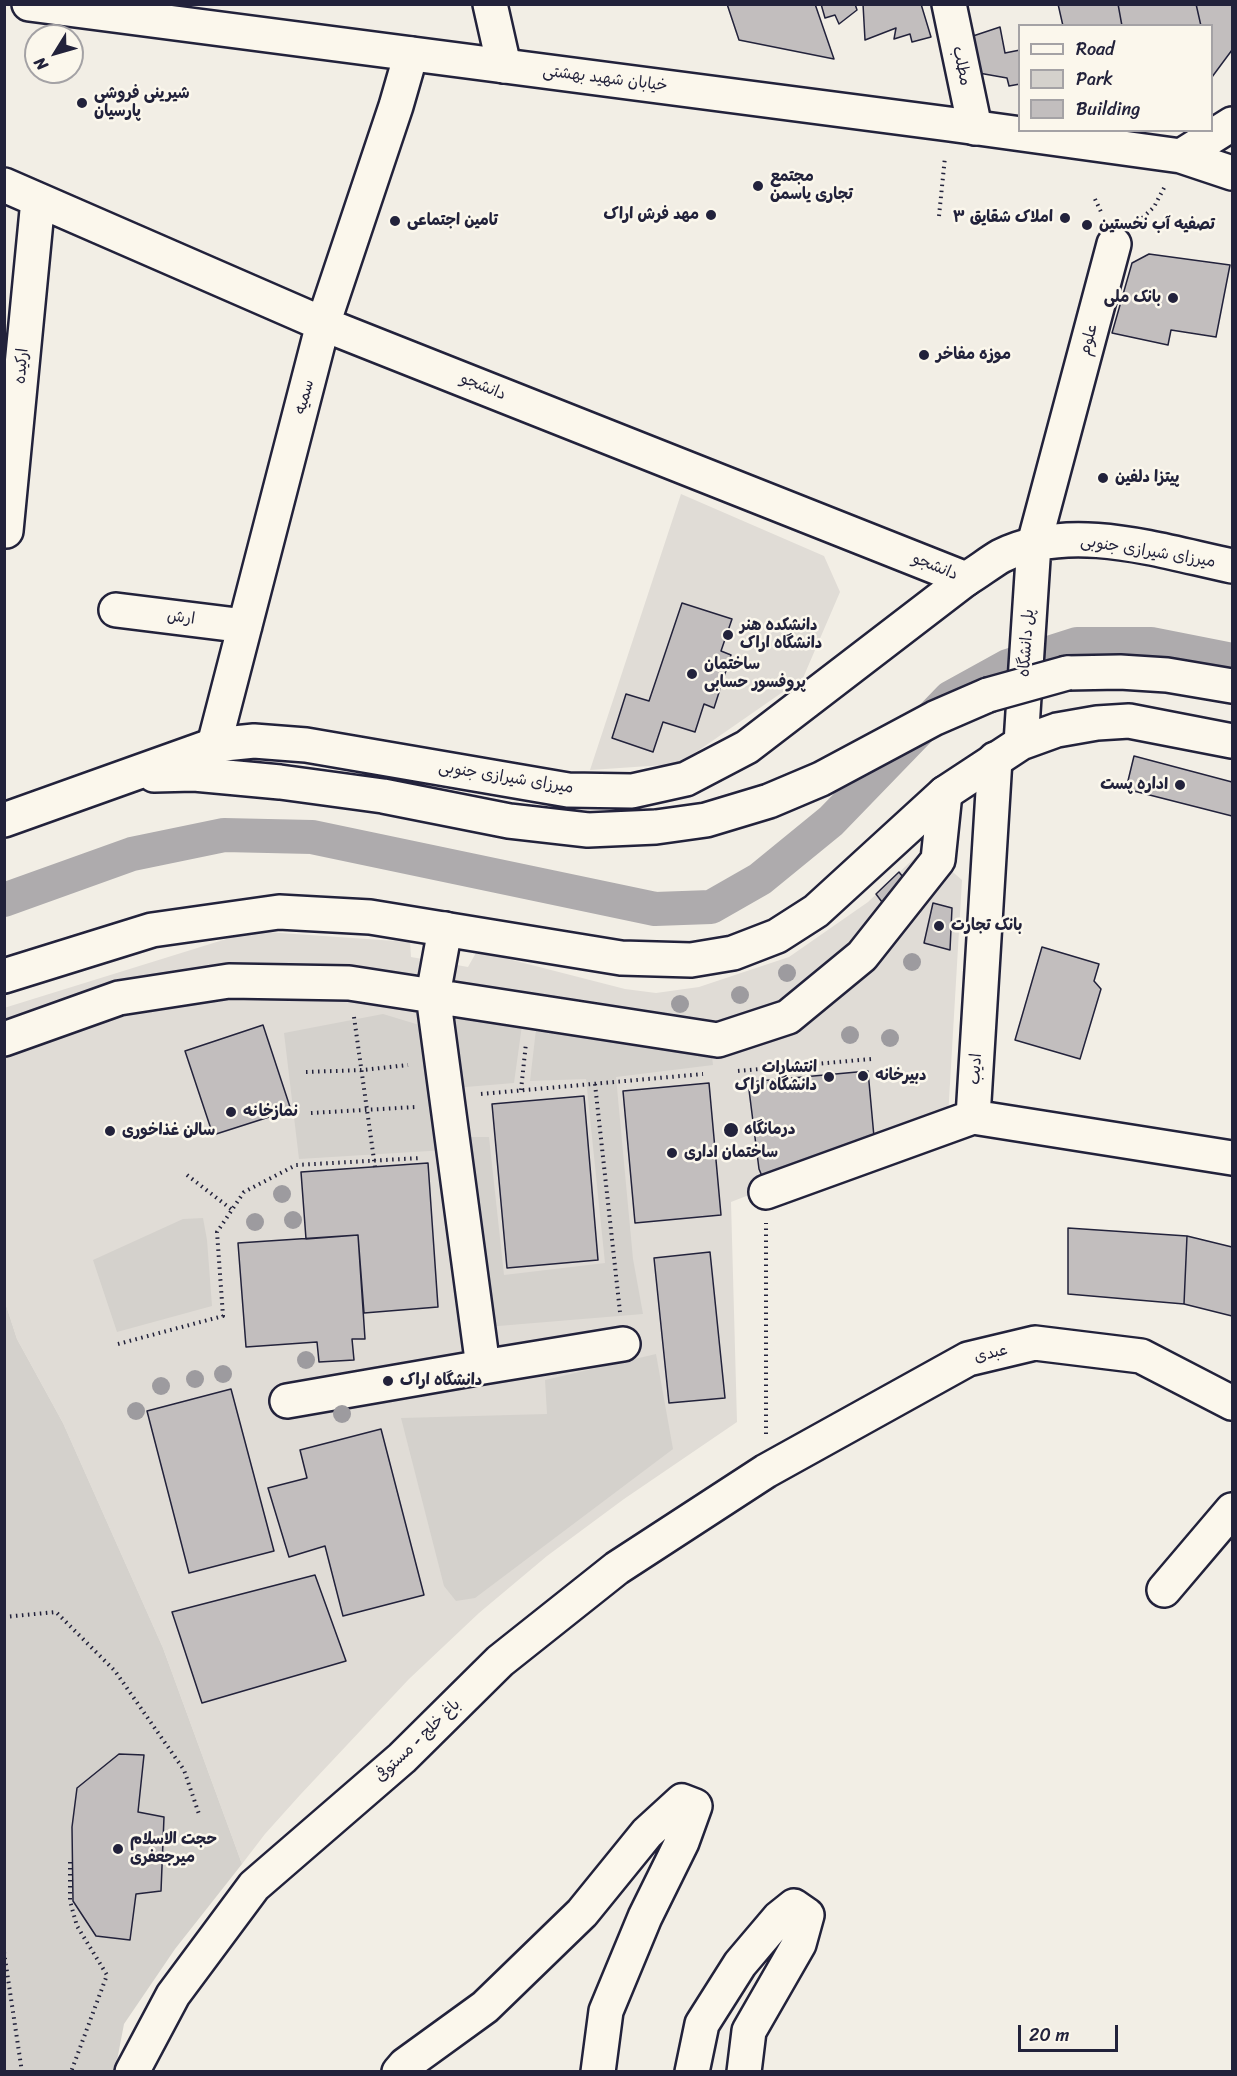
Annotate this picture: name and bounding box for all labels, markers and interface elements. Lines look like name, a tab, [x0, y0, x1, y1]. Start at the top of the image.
north arrow	[24, 24, 84, 84]
legend	[1018, 24, 1213, 132]
text: Road	[1076, 33, 1115, 65]
street label: مطلب	[947, 45, 975, 87]
text: N	[26, 51, 56, 77]
street label: خیابان شهید بهشتی	[542, 62, 668, 96]
text: Park	[1076, 63, 1113, 95]
place label: شیرینی فروشی پارسیان	[94, 84, 189, 122]
text: Building	[1076, 93, 1140, 125]
marker: شیرینی فروشی پارسیان	[75, 96, 89, 110]
place label: مجتمع تجاری یاسمن	[770, 167, 853, 205]
marker: مجتمع تجاری یاسمن	[751, 179, 765, 193]
place label: مهد فرش اراک	[604, 205, 699, 225]
marker: مهد فرش اراک	[704, 208, 718, 222]
place label: املاک شقایق ۳	[953, 208, 1053, 228]
place label: تامین اجتماعی	[407, 211, 498, 231]
marker: املاک شقایق ۳	[1058, 211, 1072, 225]
marker: تامین اجتماعی	[388, 214, 402, 228]
place label: تصفیه آب نخستین	[1099, 215, 1215, 235]
marker: تصفیه آب نخستین	[1080, 218, 1094, 232]
place label: بانک ملی	[1104, 288, 1161, 308]
marker: بانک ملی	[1166, 291, 1180, 305]
street label: علوم	[1076, 322, 1102, 358]
place label: موزه مفاخر	[936, 345, 1011, 365]
street label: ارکیده	[11, 347, 33, 385]
marker: موزه مفاخر	[917, 348, 931, 362]
street label: دانشجو	[457, 369, 509, 405]
street label: سمیه	[291, 377, 319, 417]
place label: پیتزا دلفین	[1115, 468, 1179, 488]
marker: پیتزا دلفین	[1096, 471, 1110, 485]
street label: میرزای شیرازی جنوبی	[1079, 532, 1217, 572]
street label: دانشجو	[909, 549, 961, 585]
street label: ارش	[166, 607, 196, 629]
street label: پل دانشگاه	[1015, 608, 1039, 678]
place label: دانشکده هنر دانشگاه اراک	[740, 616, 822, 654]
marker: دانشکده هنر دانشگاه اراک	[721, 628, 735, 642]
place label: ساختمان پروفسور حسابی	[704, 655, 806, 693]
marker: ساختمان پروفسور حسابی	[685, 667, 699, 681]
street label: میرزای شیرازی جنوبی	[437, 758, 575, 798]
place label: اداره پست	[1100, 775, 1168, 795]
marker: اداره پست	[1173, 778, 1187, 792]
place label: بانک تجارت	[951, 916, 1022, 936]
marker: بانک تجارت	[932, 919, 946, 933]
street label: ادیب	[965, 1053, 987, 1085]
place label: انتشارات دانشگاه اراک	[735, 1058, 817, 1096]
place label: دبیرخانه	[875, 1066, 926, 1086]
marker: دبیرخانه	[856, 1069, 870, 1083]
marker: انتشارات دانشگاه اراک	[822, 1070, 836, 1084]
place label: نمازخانه	[243, 1102, 298, 1122]
marker: نمازخانه	[224, 1105, 238, 1119]
place label: درمانگاه	[744, 1120, 795, 1140]
place label: سالن غذاخوری	[122, 1121, 215, 1141]
marker: درمانگاه	[722, 1121, 740, 1139]
marker: سالن غذاخوری	[103, 1124, 117, 1138]
place label: ساختمان اداری	[684, 1143, 778, 1163]
marker: ساختمان اداری	[665, 1146, 679, 1160]
street label: عبدی	[972, 1341, 1010, 1367]
place label: دانشگاه اراک	[400, 1371, 482, 1391]
marker: دانشگاه اراک	[381, 1374, 395, 1388]
street label: باغ خلج - مستوفی	[371, 1695, 465, 1787]
place label: حجت الاسلام میرجعفری	[130, 1830, 217, 1868]
marker: حجت الاسلام میرجعفری	[111, 1842, 125, 1856]
scale bar	[1021, 2013, 1122, 2051]
text: 20 m	[1029, 2019, 1069, 2051]

